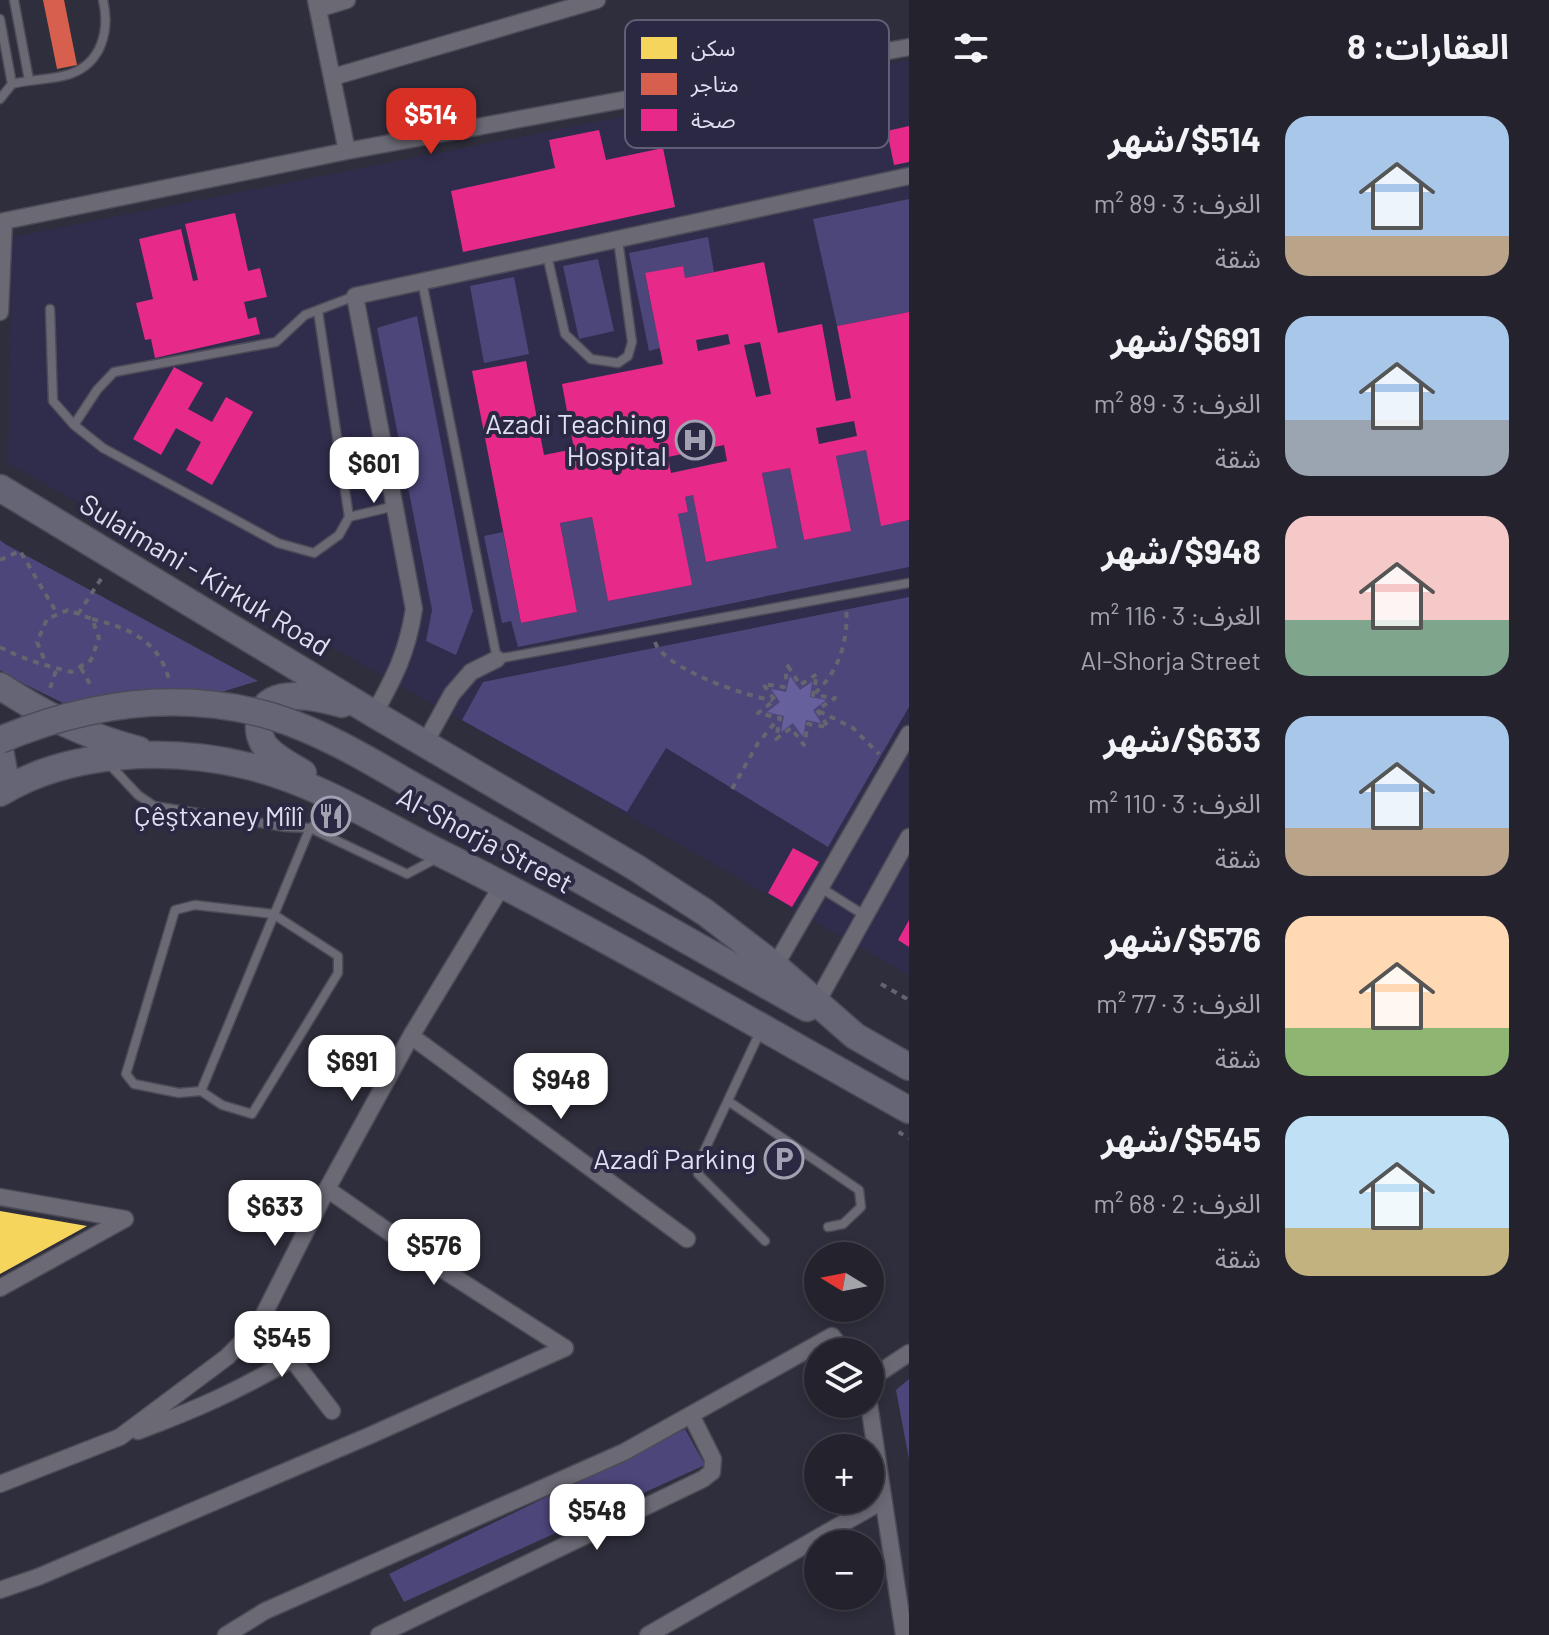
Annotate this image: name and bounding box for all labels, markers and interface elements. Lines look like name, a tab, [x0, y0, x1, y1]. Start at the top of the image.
legend	[625, 20, 889, 148]
text: العقارات: 8	[1347, 25, 1509, 66]
icon: filters	[949, 26, 993, 70]
text: سكن	[691, 34, 735, 61]
text: متاجر	[690, 70, 739, 97]
pin: $514	[384, 88, 478, 156]
text: $514	[404, 98, 458, 129]
text: صحة	[691, 106, 736, 132]
text: $514/شهر	[1108, 118, 1261, 159]
icon: home	[1349, 148, 1445, 244]
text: الغرف: 3 · 89 m²	[1094, 187, 1261, 218]
text: شقة	[1215, 242, 1261, 273]
text: $691/شهر	[1111, 318, 1261, 359]
icon: home	[1349, 348, 1445, 444]
text: الغرف: 3 · 89 m²	[1094, 387, 1261, 418]
place label: Azadi Teaching Hospital	[485, 406, 667, 472]
hospital icon: Azadi Teaching Hospital	[674, 419, 716, 461]
pin: $601	[327, 437, 421, 505]
text: شقة	[1215, 442, 1261, 473]
text: $601	[348, 447, 400, 478]
street label: Sulaimani - Kirkuk Road	[74, 486, 337, 662]
text: $948/شهر	[1101, 530, 1261, 571]
icon: home	[1349, 548, 1445, 644]
text: الغرف: 3 · 116 m²	[1089, 599, 1261, 630]
text: Al-Shorja Street	[1081, 644, 1261, 675]
text: $633/شهر	[1103, 718, 1261, 759]
icon: home	[1349, 748, 1445, 844]
street label: Al-Shorja Street	[392, 778, 579, 900]
text: الغرف: 3 · 110 m²	[1088, 787, 1261, 818]
restaurant icon: Çêştxaney Mîlî	[310, 795, 352, 837]
place label: Çêştxaney Mîlî	[134, 798, 304, 832]
text: شقة	[1215, 842, 1261, 873]
text: $576/شهر	[1105, 918, 1261, 959]
icon: home	[1349, 948, 1445, 1044]
text: الغرف: 3 · 77 m²	[1096, 987, 1261, 1018]
pin: $691	[305, 1035, 399, 1103]
text: شقة	[1215, 1042, 1261, 1073]
text: $691	[326, 1045, 378, 1076]
pin: $948	[514, 1053, 608, 1121]
text: $948	[532, 1063, 590, 1094]
text: $545/شهر	[1101, 1118, 1261, 1159]
parking icon: Azadî Parking	[763, 1138, 805, 1180]
place label: Azadî Parking	[593, 1141, 756, 1175]
icon: home	[1349, 1148, 1445, 1244]
pin: $633	[228, 1180, 322, 1248]
text: الغرف: 2 · 68 m²	[1093, 1187, 1261, 1218]
text: $633	[247, 1190, 303, 1221]
pin: $576	[387, 1219, 481, 1287]
text: $576	[406, 1229, 462, 1260]
north arrow	[804, 1242, 884, 1322]
map controls	[804, 1242, 884, 1610]
text: شقة	[1215, 1242, 1261, 1273]
pin: $545	[235, 1311, 329, 1379]
text: $545	[253, 1321, 311, 1352]
button: layers	[804, 1338, 884, 1418]
button: +	[804, 1434, 884, 1514]
pin: $548	[550, 1484, 644, 1552]
text: $548	[568, 1494, 626, 1525]
button: −	[804, 1530, 884, 1610]

